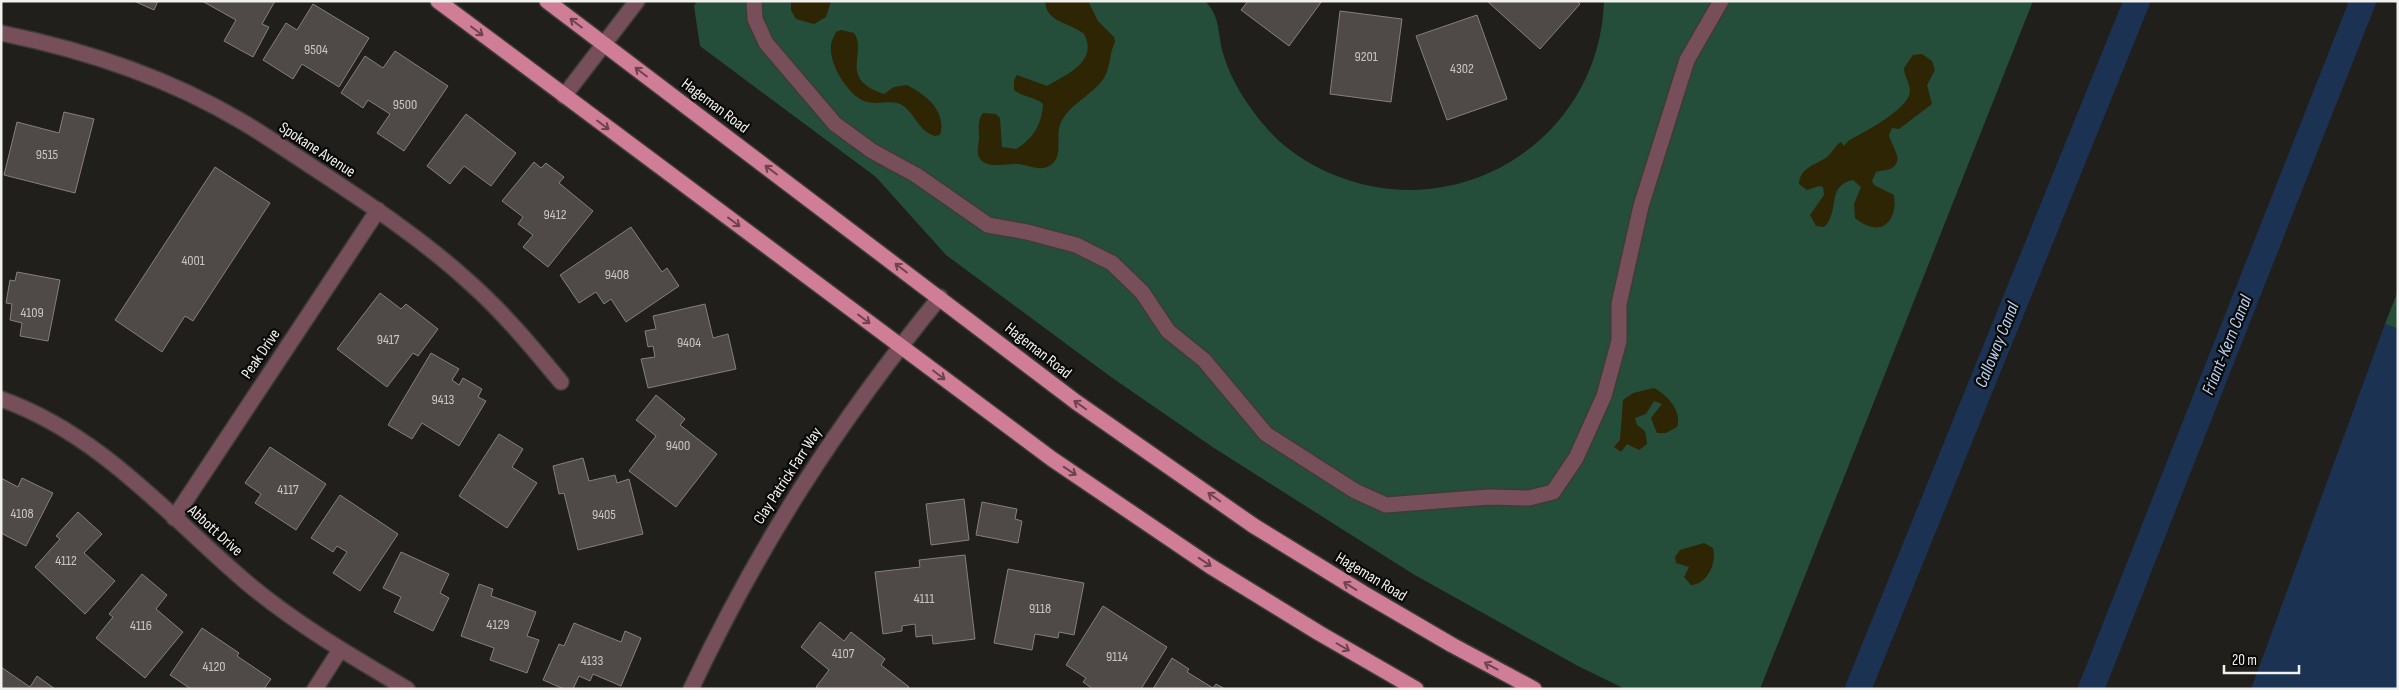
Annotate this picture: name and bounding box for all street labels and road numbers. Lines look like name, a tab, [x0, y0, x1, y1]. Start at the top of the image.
street label: Hageman Road	[678, 74, 752, 138]
street label: Spokane Avenue	[275, 118, 359, 182]
street label: Hageman Road	[1001, 319, 1075, 383]
street label: Peak Drive	[237, 326, 285, 382]
street label: Clay Patrick Farr Way	[750, 424, 826, 528]
street label: Abbott Drive	[183, 501, 246, 561]
street label: Hageman Road	[1332, 548, 1410, 606]

